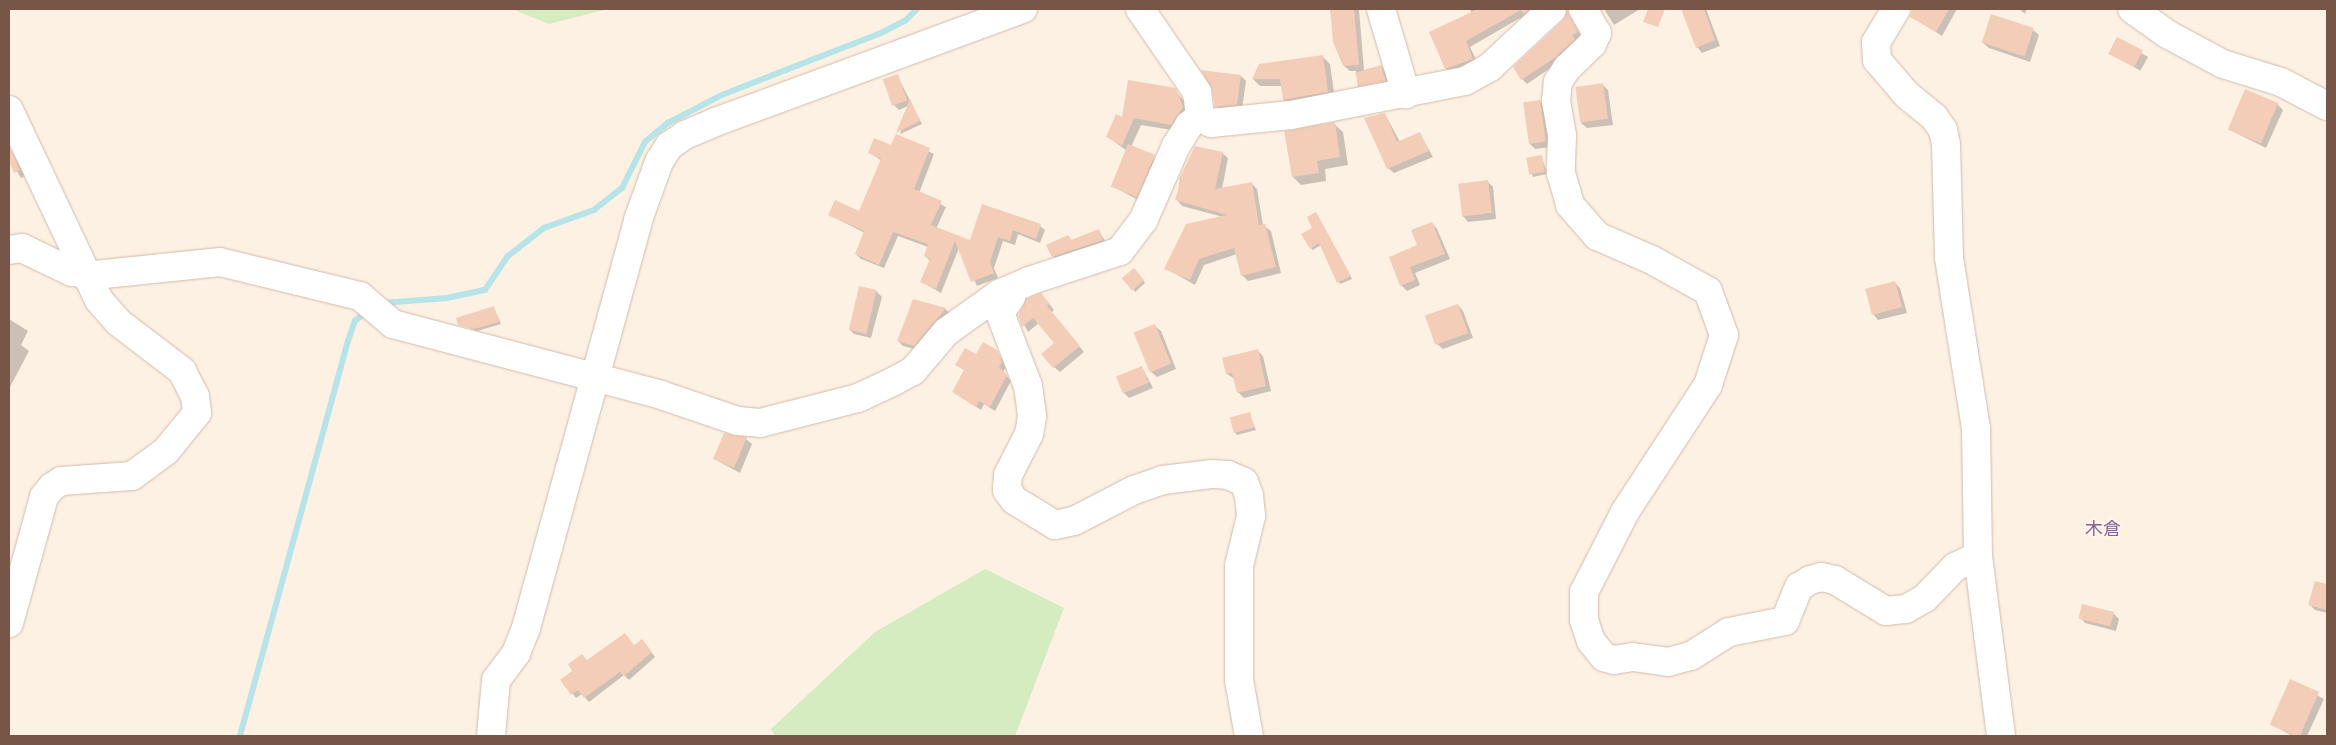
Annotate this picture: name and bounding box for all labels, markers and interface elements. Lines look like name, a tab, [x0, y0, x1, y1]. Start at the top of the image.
district label: 木倉	[2085, 518, 2121, 540]

